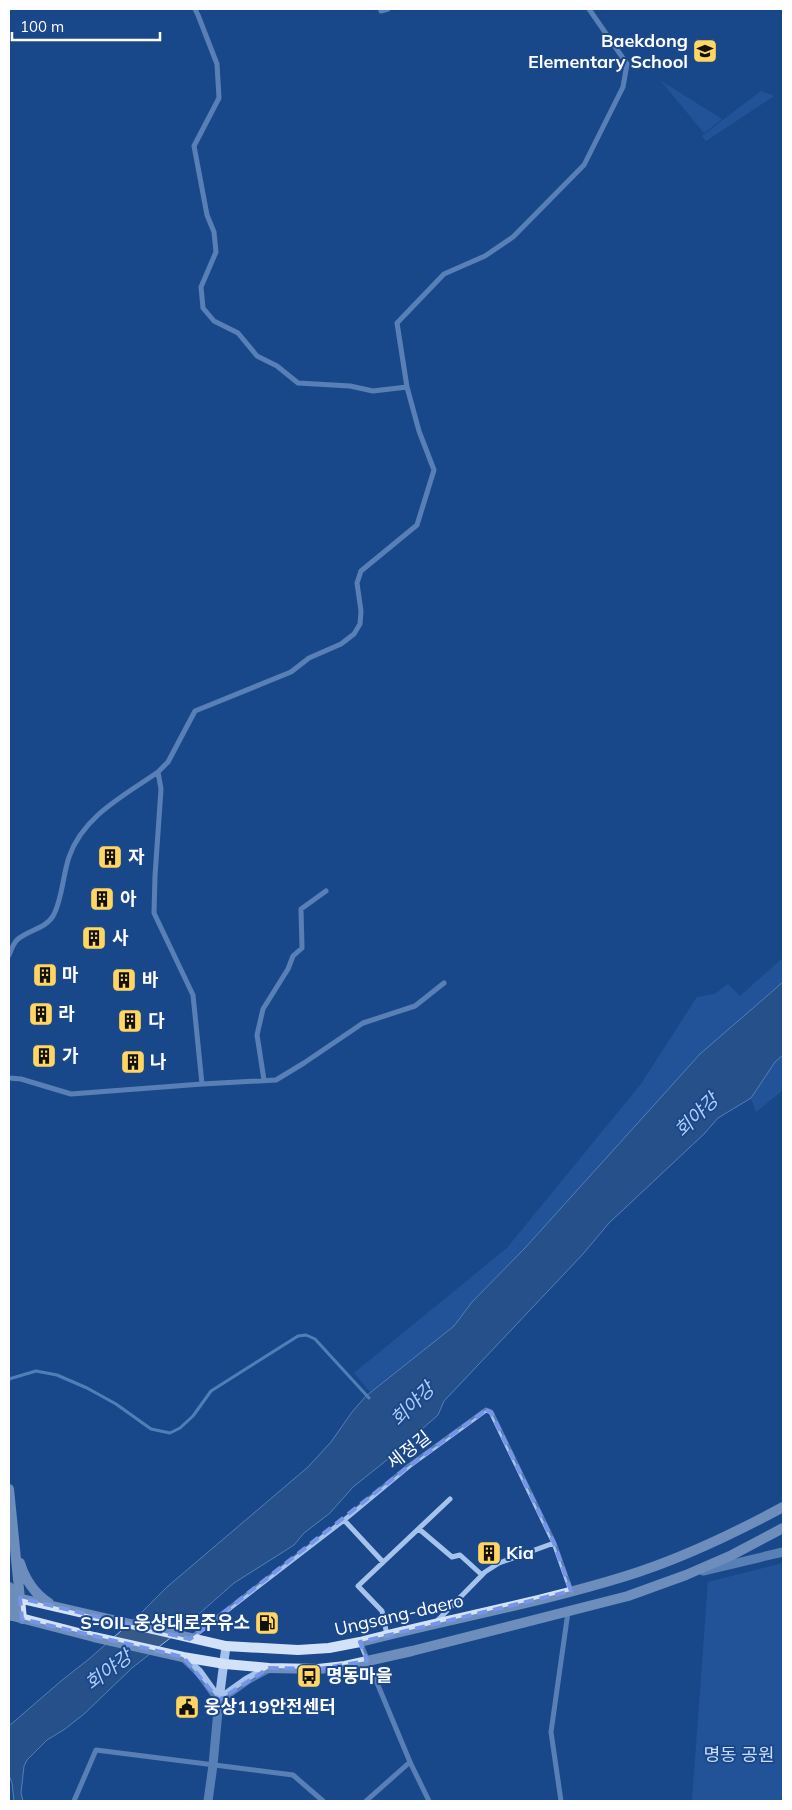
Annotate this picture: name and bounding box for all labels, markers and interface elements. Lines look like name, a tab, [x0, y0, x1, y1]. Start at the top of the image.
scale bar	[12, 10, 160, 42]
text: 100 m	[20, 17, 64, 36]
place label: Baekdong Elementary School	[528, 29, 688, 73]
school or university icon: Baekdong Elementary School	[692, 38, 718, 64]
building icon: 자	[97, 844, 123, 870]
place label: 자	[128, 845, 145, 868]
building icon: 아	[89, 886, 115, 912]
place label: 아	[120, 887, 137, 910]
building icon: 사	[81, 925, 107, 951]
place label: 사	[112, 926, 129, 949]
building icon: 마	[32, 962, 58, 988]
place label: 마	[62, 963, 79, 986]
building icon: 바	[111, 967, 137, 993]
place label: 바	[142, 968, 159, 991]
building icon: 라	[28, 1001, 54, 1027]
place label: 라	[58, 1002, 75, 1025]
building icon: 다	[117, 1008, 143, 1034]
place label: 다	[148, 1009, 165, 1032]
building icon: 가	[31, 1043, 57, 1069]
place label: 가	[62, 1044, 79, 1067]
building icon: 나	[120, 1049, 146, 1075]
place label: 나	[150, 1050, 167, 1073]
water label: 회야강	[669, 1086, 725, 1142]
water label: 회야강	[385, 1375, 441, 1431]
street label: 세정길	[382, 1425, 435, 1474]
building icon: Kia	[476, 1540, 502, 1566]
place label: Kia	[506, 1541, 534, 1564]
street label: Ungsang-daero	[332, 1588, 466, 1641]
fuel station icon: S-OIL 웅상대로주유소	[254, 1610, 280, 1636]
place label: S-OIL 웅상대로주유소	[80, 1611, 250, 1634]
water label: 회야강	[80, 1643, 138, 1695]
bus stop icon: 명동마을	[296, 1663, 322, 1689]
place label: 명동마을	[326, 1664, 392, 1687]
public building icon: 웅상119안전센터	[174, 1694, 200, 1720]
place label: 웅상119안전센터	[204, 1695, 336, 1718]
park label: 명동 공원	[704, 1743, 774, 1766]

